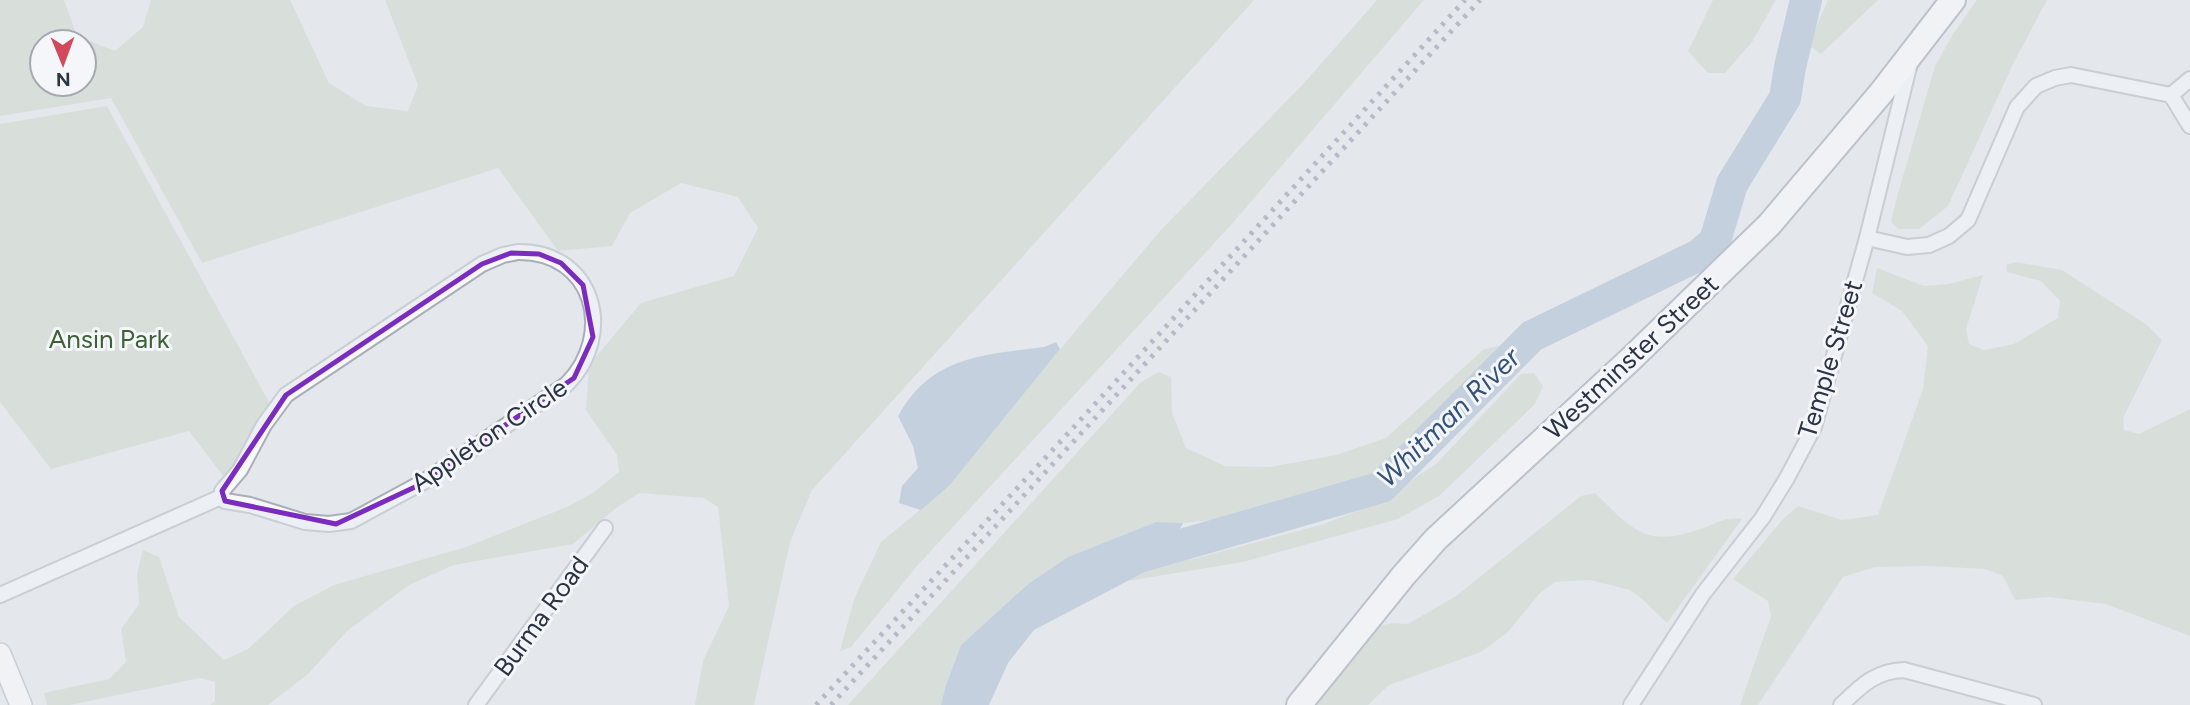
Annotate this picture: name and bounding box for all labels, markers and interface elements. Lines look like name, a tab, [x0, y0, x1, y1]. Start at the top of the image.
north arrow	[28, 28, 98, 98]
text: N	[56, 68, 71, 91]
street label: Westminster Street	[1537, 268, 1725, 446]
street label: Temple Street	[1791, 276, 1869, 442]
park label: Ansin Park	[49, 323, 170, 355]
water label: Whitman River	[1369, 339, 1528, 494]
street label: Appleton Circle	[405, 371, 573, 499]
street label: Burma Road	[487, 550, 595, 682]

